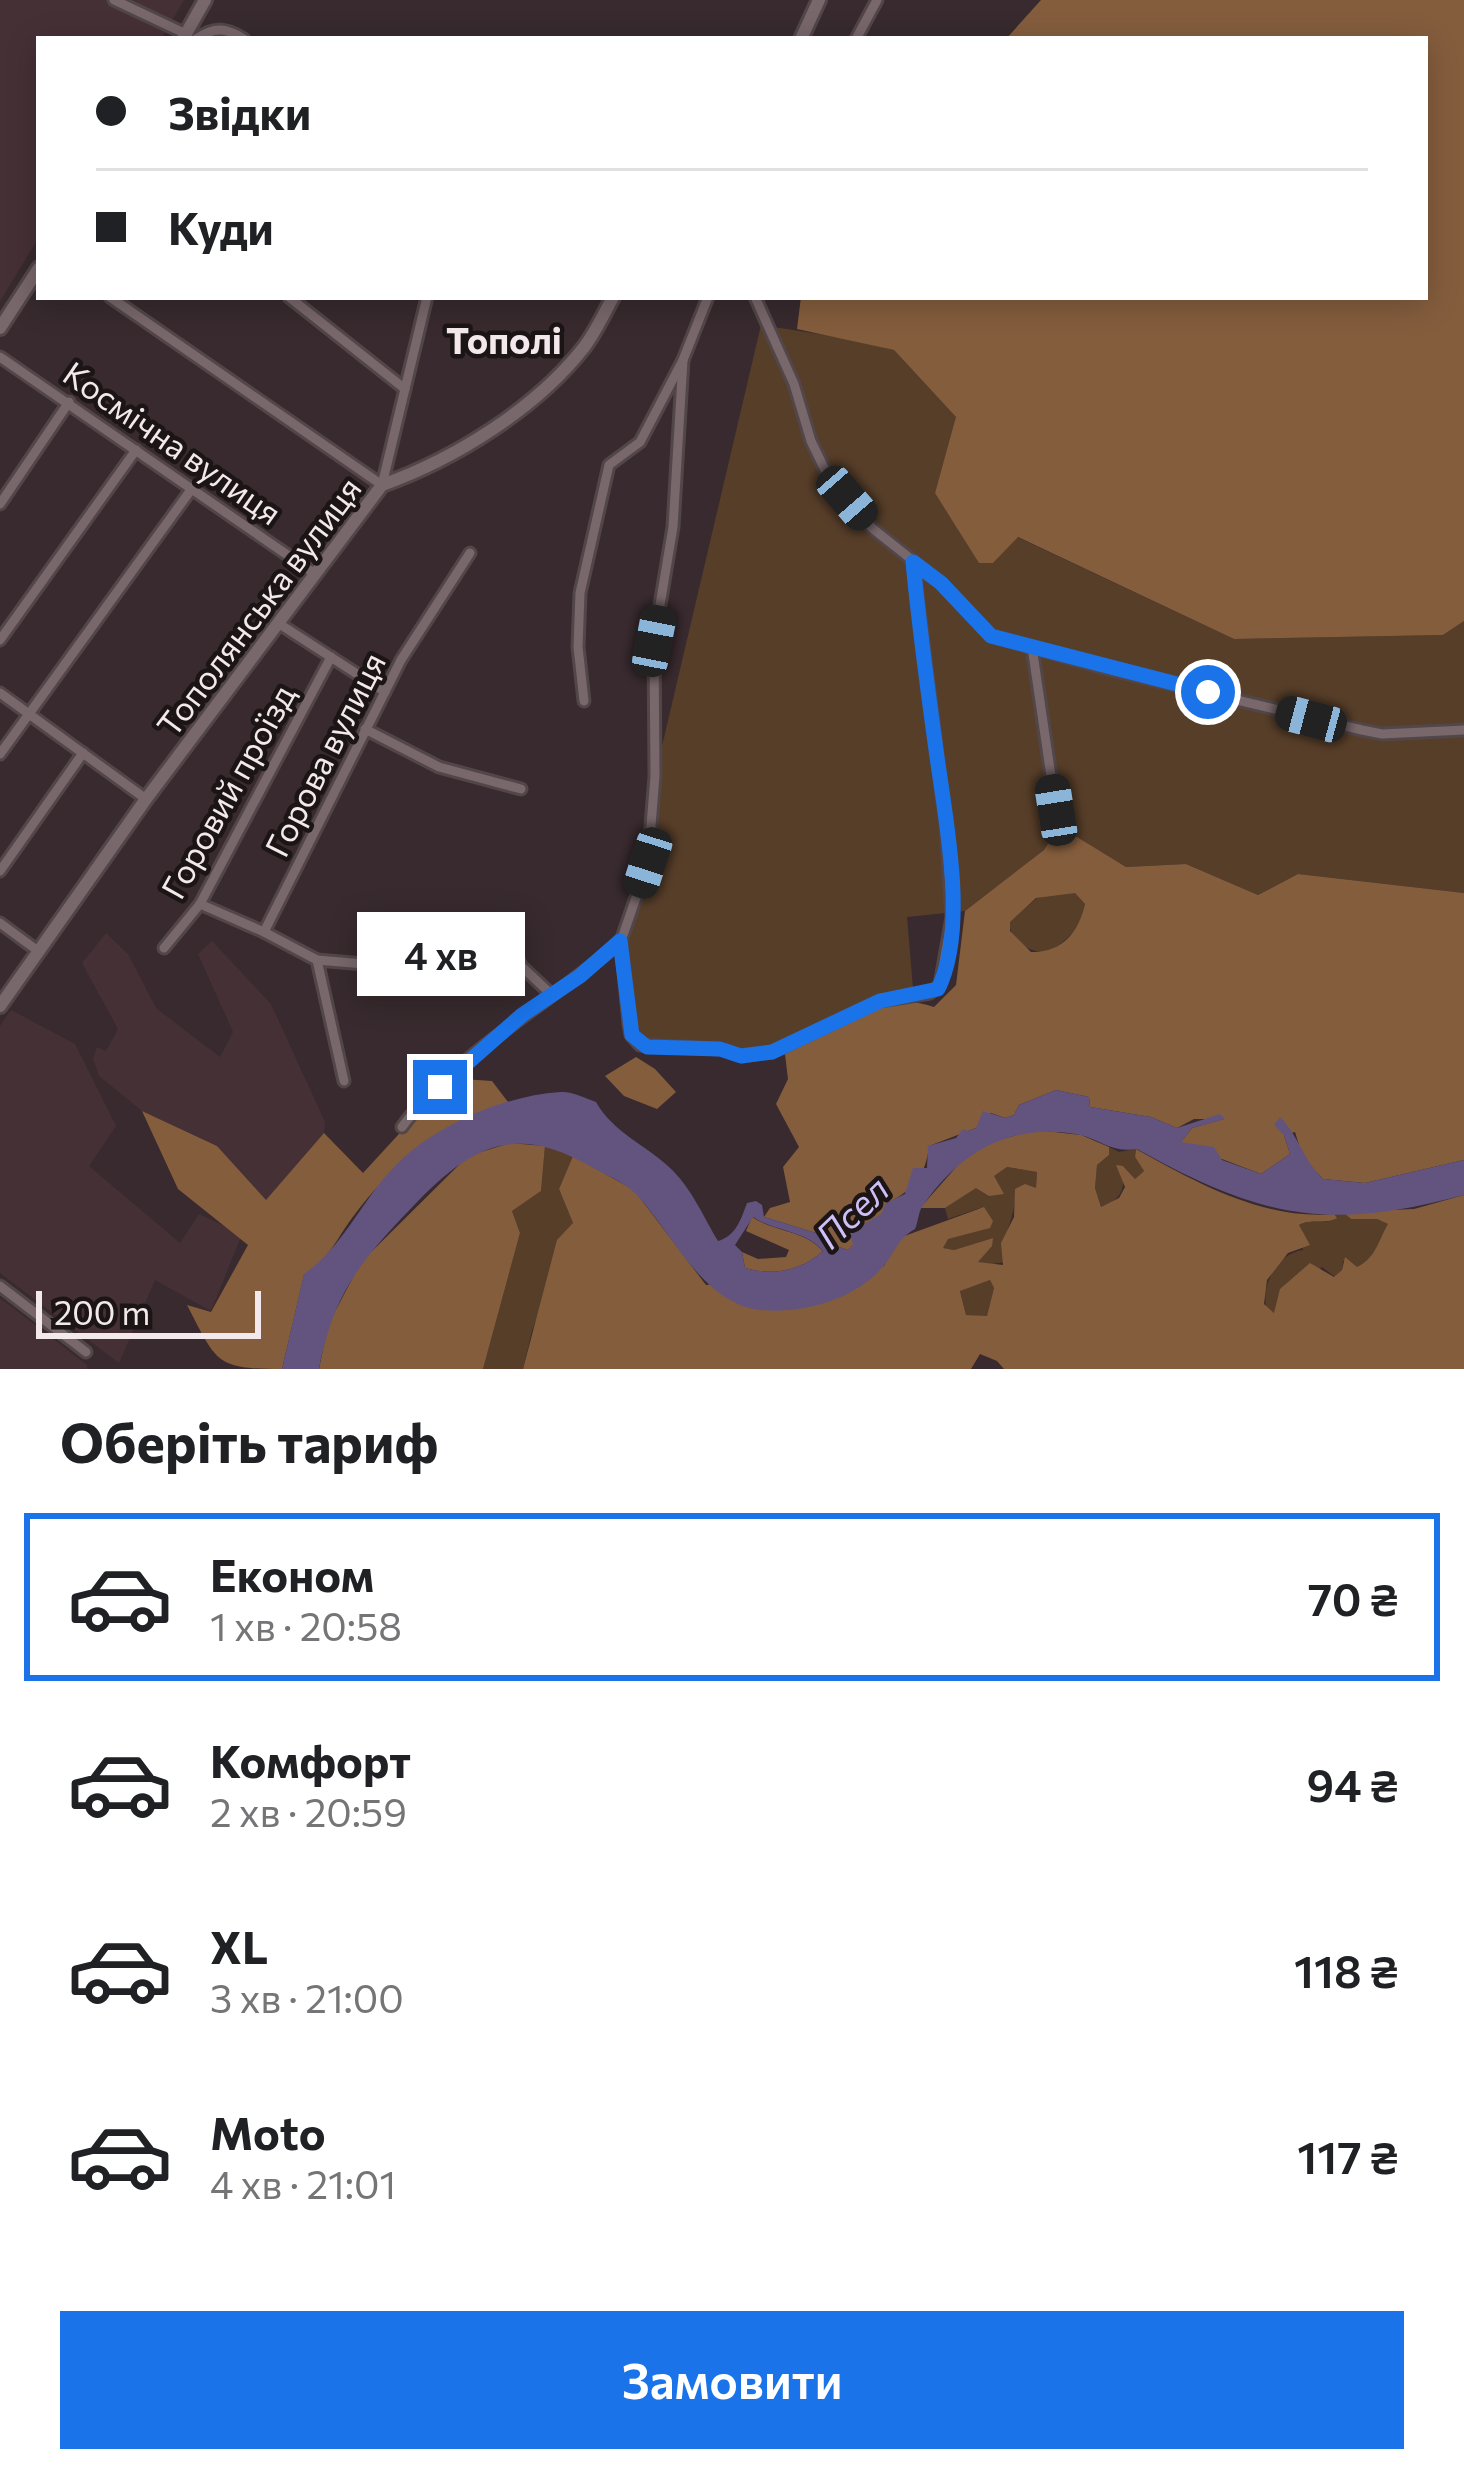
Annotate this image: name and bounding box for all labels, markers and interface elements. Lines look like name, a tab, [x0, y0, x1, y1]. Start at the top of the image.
text: Звідки	[168, 84, 311, 139]
text: Куди	[168, 199, 274, 254]
district label: Тополі	[446, 317, 562, 361]
street label: Космічна вулиця	[56, 352, 290, 532]
car	[810, 459, 884, 537]
street label: Тополянська вулиця	[147, 468, 369, 744]
car	[629, 602, 679, 680]
street label: Горова вулиця	[255, 645, 393, 863]
route start	[1181, 665, 1235, 719]
street label: Горовий проїзд	[151, 677, 303, 905]
car	[1272, 692, 1350, 746]
car	[1033, 772, 1079, 848]
car	[620, 823, 676, 903]
callout: 4 хв	[356, 913, 524, 997]
text: 4 хв	[404, 930, 478, 978]
route end	[413, 1060, 467, 1114]
water label: Псел	[805, 1166, 897, 1256]
scale bar	[36, 1285, 261, 1338]
text: 200 m	[54, 1291, 150, 1332]
text: Оберіть тариф	[60, 1408, 438, 1474]
icon: car	[66, 1543, 174, 1651]
text: Економ	[210, 1546, 374, 1601]
text: 70 ₴	[1308, 1570, 1398, 1625]
text: 1 хв · 20:58	[210, 1601, 402, 1649]
icon: car	[66, 1729, 174, 1837]
text: Комфорт	[210, 1732, 411, 1787]
text: 94 ₴	[1307, 1756, 1398, 1811]
text: 2 хв · 20:59	[210, 1787, 407, 1835]
icon: car	[66, 1915, 174, 2023]
text: XL	[210, 1918, 268, 1973]
text: 118 ₴	[1294, 1942, 1398, 1997]
text: 3 хв · 21:00	[210, 1973, 404, 2021]
icon: car	[66, 2101, 174, 2209]
text: Moto	[210, 2104, 326, 2159]
text: 117 ₴	[1297, 2128, 1398, 2183]
text: 4 хв · 21:01	[210, 2159, 396, 2207]
button: Замовити	[60, 2311, 1404, 2449]

